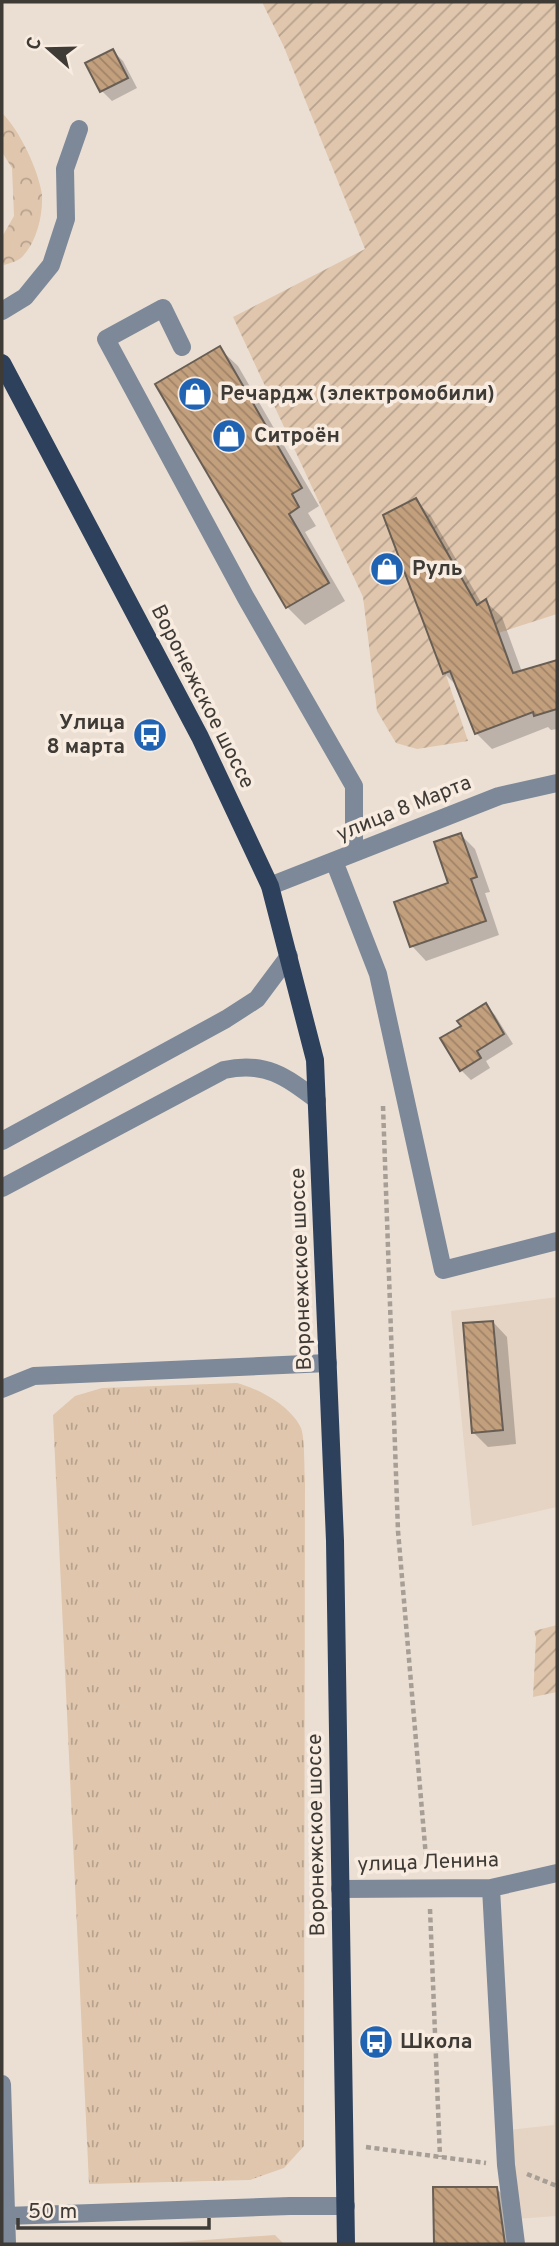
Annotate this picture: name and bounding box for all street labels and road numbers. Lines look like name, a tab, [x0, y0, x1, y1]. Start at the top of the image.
street label: Воронежское шоссе	[144, 600, 260, 794]
street label: улица 8 Марта	[333, 770, 475, 848]
street label: Воронежское шоссе	[285, 1167, 319, 1371]
street label: Воронежское шоссе	[302, 1733, 332, 1937]
street label: улица Ленина	[357, 1847, 499, 1879]

